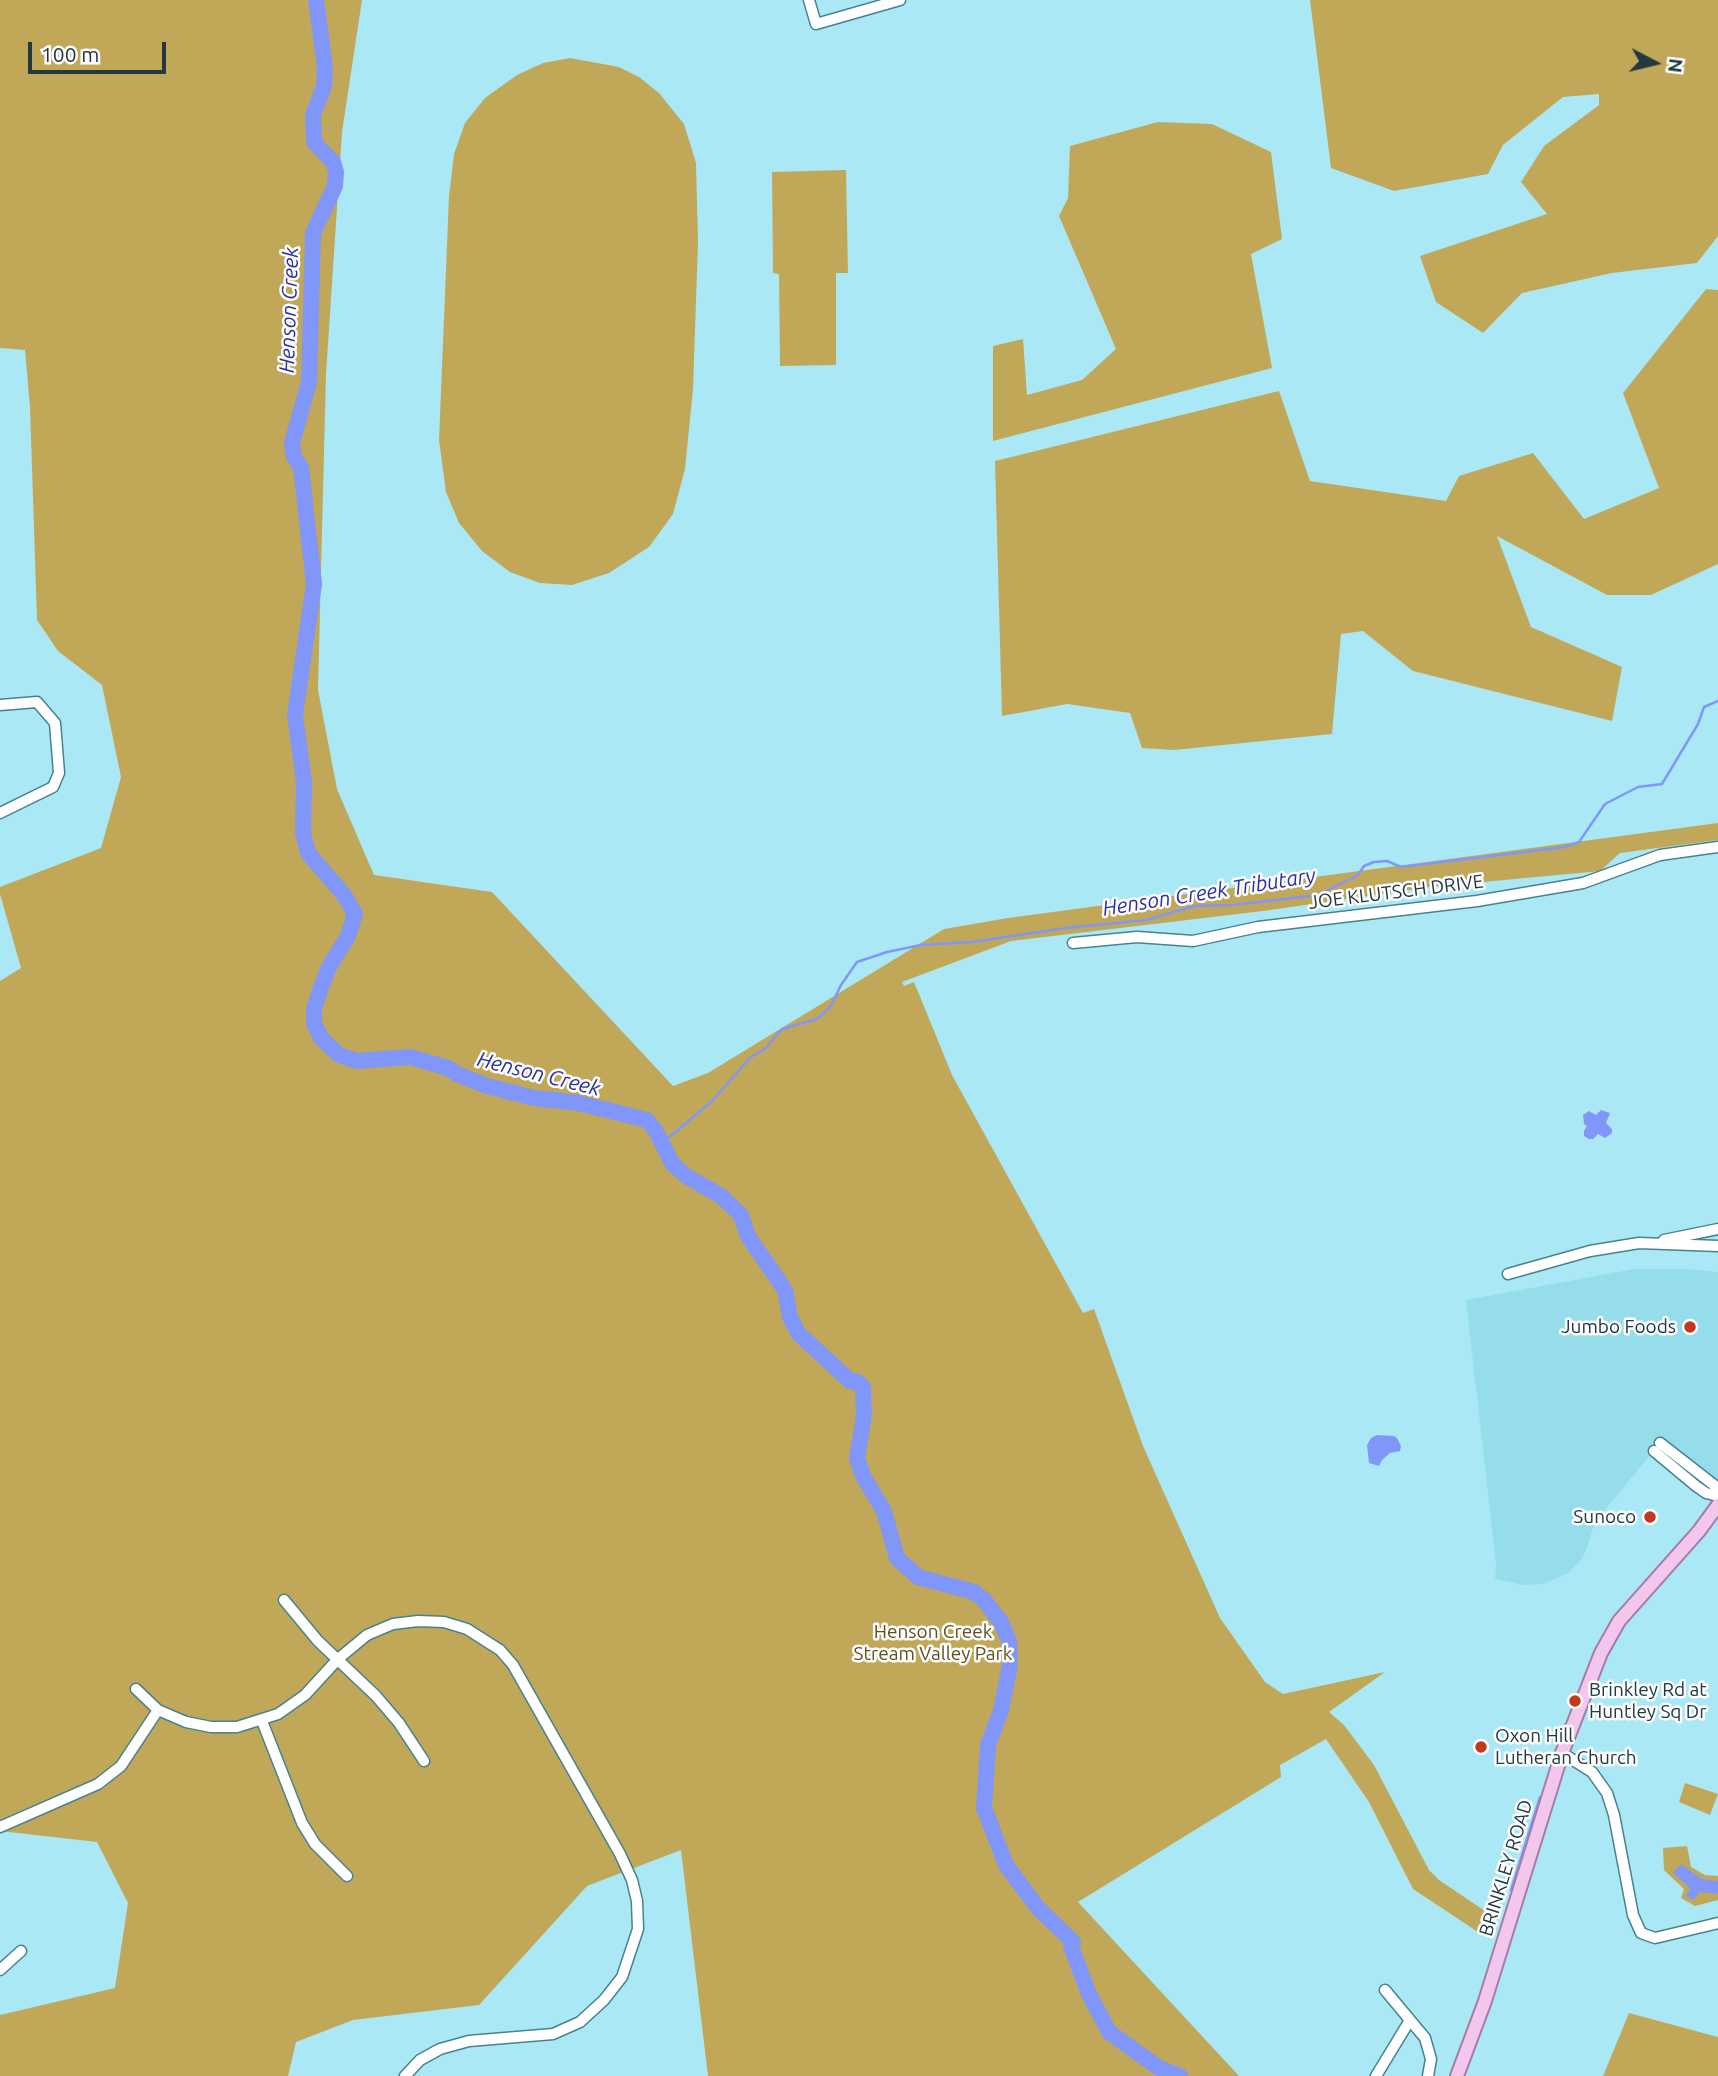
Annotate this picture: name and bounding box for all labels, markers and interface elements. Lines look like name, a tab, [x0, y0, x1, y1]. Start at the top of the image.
scale bar	[32, 28, 170, 72]
north arrow	[1620, 28, 1690, 98]
text: 100 m	[41, 42, 99, 66]
text: N	[1664, 57, 1688, 74]
water label: Henson Creek	[274, 246, 304, 374]
water label: Henson Creek Tributary	[1101, 863, 1317, 921]
street label: JOE KLUTSCH DRIVE	[1307, 870, 1485, 914]
water label: Henson Creek	[475, 1047, 603, 1101]
place label: Jumbo Foods	[1561, 1316, 1676, 1338]
marker: Jumbo Foods	[1682, 1319, 1698, 1335]
place label: Sunoco	[1573, 1506, 1636, 1528]
marker: Sunoco	[1642, 1509, 1658, 1525]
park label: Henson Creek Stream Valley Park	[854, 1621, 1012, 1665]
place label: Brinkley Rd at Huntley Sq Dr	[1589, 1679, 1707, 1723]
marker: Brinkley Rd at Huntley Sq Dr	[1567, 1693, 1583, 1709]
place label: Oxon Hill Lutheran Church	[1495, 1725, 1637, 1769]
marker: Oxon Hill Lutheran Church	[1473, 1739, 1489, 1755]
street label: BRINKLEY ROAD	[1474, 1797, 1538, 1939]

